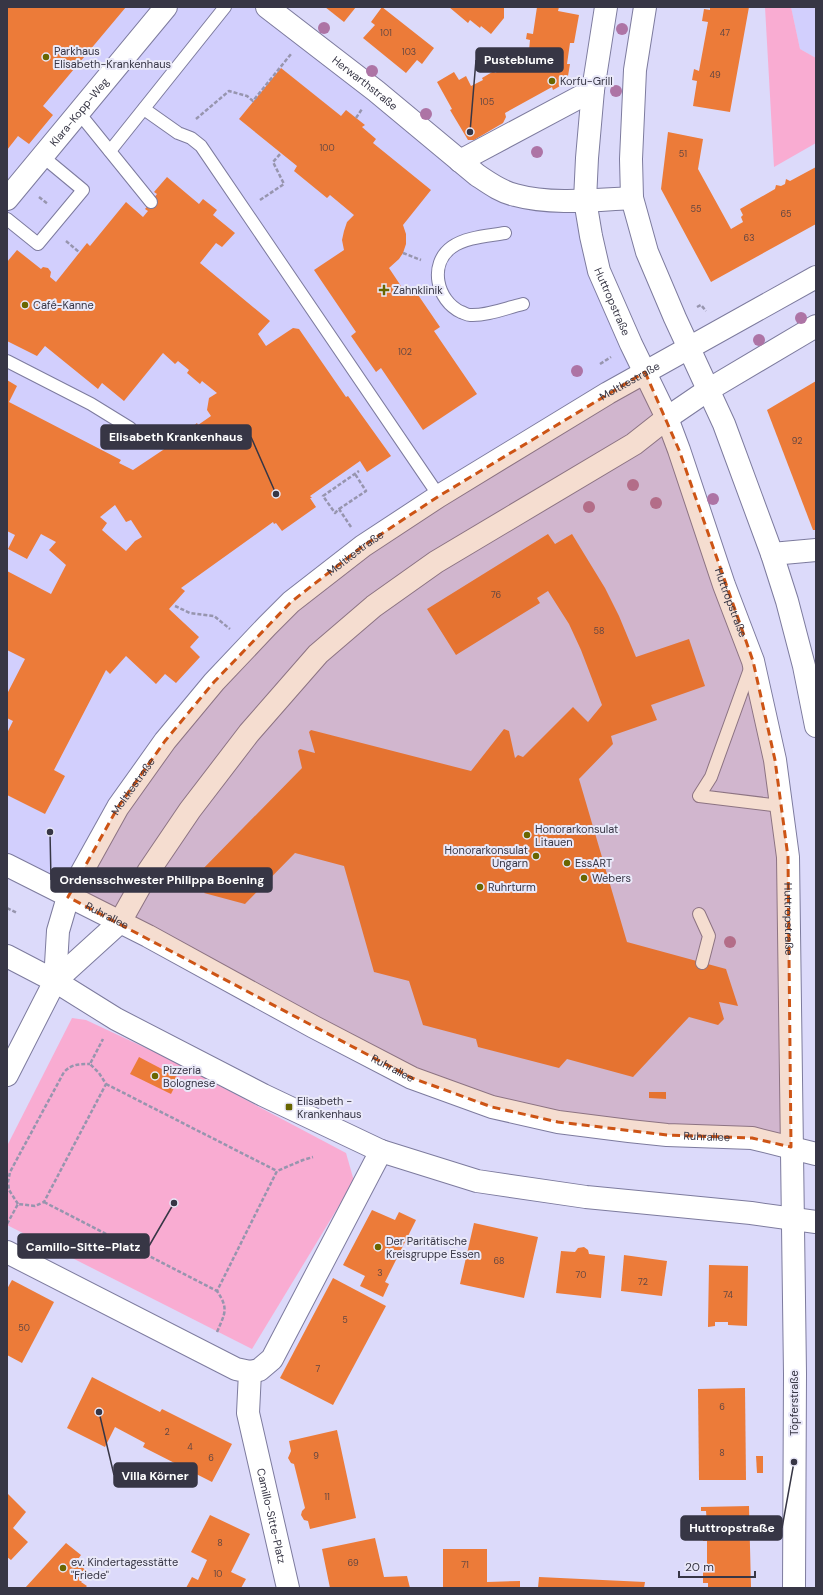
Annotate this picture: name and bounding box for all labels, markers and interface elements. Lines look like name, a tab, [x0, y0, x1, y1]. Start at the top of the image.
house number: 101	[380, 27, 392, 39]
house number: 47	[720, 27, 730, 39]
place label: Parkhaus Elisabeth-Krankenhaus	[54, 44, 171, 71]
house number: 103	[402, 46, 416, 58]
callout: Pusteblume	[476, 48, 563, 72]
marker: Parkhaus Elisabeth-Krankenhaus	[41, 52, 51, 62]
text: Pusteblume	[484, 52, 554, 68]
street label: Herwarthstraße	[329, 53, 401, 113]
house number: 49	[709, 69, 721, 81]
place label: Korfu-Grill	[560, 74, 613, 88]
street label: Klara-Kopp-Weg	[46, 75, 112, 149]
marker: Korfu-Grill	[547, 76, 557, 86]
house number: 105	[480, 96, 494, 108]
house number: 100	[319, 142, 335, 154]
house number: 51	[679, 148, 687, 160]
house number: 55	[691, 203, 701, 215]
house number: 65	[781, 208, 791, 220]
house number: 63	[744, 232, 754, 244]
street label: Huttropstraße	[591, 265, 633, 338]
place label: Zahnklinik	[393, 283, 443, 297]
marker: Zahnklinik	[378, 284, 390, 296]
place label: Café-Kanne	[33, 298, 94, 312]
marker: Café-Kanne	[20, 300, 30, 310]
house number: 102	[398, 346, 412, 358]
street label: Moltkestraße	[597, 359, 662, 404]
callout: Elisabeth Krankenhaus	[101, 425, 251, 449]
text: Elisabeth Krankenhaus	[109, 429, 243, 445]
house number: 92	[792, 435, 802, 447]
street label: Moltkestraße	[324, 527, 386, 579]
street label: Huttropstraße	[712, 566, 750, 639]
house number: 76	[491, 589, 501, 601]
house number: 58	[594, 625, 604, 637]
street label: Moltkestraße	[108, 755, 158, 817]
place label: Honorarkonsulat Litauen	[535, 822, 618, 849]
marker: Honorarkonsulat Litauen	[522, 830, 532, 840]
place label: Honorarkonsulat Ungarn	[445, 843, 528, 870]
marker: Honorarkonsulat Ungarn	[531, 851, 541, 861]
place label: EssART	[575, 856, 612, 870]
marker: EssART	[562, 858, 572, 868]
callout: Ordensschwester Philippa Boening	[51, 868, 272, 892]
place label: Webers	[592, 871, 631, 885]
text: Ordensschwester Philippa Boening	[60, 872, 264, 888]
marker: Webers	[579, 873, 589, 883]
place label: Ruhrturm	[488, 880, 536, 894]
marker: Ruhrturm	[475, 882, 485, 892]
street label: Huttropstraße	[781, 883, 796, 956]
street label: Ruhrallee	[83, 899, 131, 932]
street label: Ruhrallee	[369, 1051, 417, 1085]
place label: Pizzeria Bolognese	[163, 1063, 215, 1090]
marker: Pizzeria Bolognese	[150, 1071, 160, 1081]
place label: Elisabeth - Krankenhaus	[297, 1094, 362, 1121]
marker: Elisabeth - Krankenhaus	[284, 1102, 294, 1112]
street label: Ruhrallee	[683, 1129, 730, 1144]
callout: Camillo-Sitte-Platz	[18, 1234, 149, 1258]
place label: Der Paritätische Kreisgruppe Essen	[386, 1234, 480, 1261]
text: Camillo-Sitte-Platz	[26, 1239, 140, 1255]
marker: Der Paritätische Kreisgruppe Essen	[373, 1242, 383, 1252]
house number: 68	[493, 1255, 505, 1267]
house number: 3	[377, 1267, 383, 1279]
house number: 70	[576, 1269, 586, 1281]
house number: 72	[638, 1276, 648, 1288]
house number: 74	[723, 1289, 733, 1301]
house number: 5	[342, 1314, 348, 1326]
house number: 50	[18, 1322, 30, 1334]
house number: 7	[316, 1363, 321, 1375]
street label: Töpferstraße	[787, 1370, 801, 1436]
house number: 6	[719, 1401, 725, 1413]
house number: 2	[164, 1426, 170, 1438]
house number: 4	[187, 1441, 193, 1453]
house number: 8	[719, 1447, 725, 1459]
house number: 9	[313, 1450, 319, 1462]
house number: 6	[208, 1452, 214, 1464]
callout: Villa Körner	[114, 1463, 197, 1487]
street label: Camillo-Sitte-Platz	[254, 1467, 289, 1565]
text: Villa Körner	[121, 1468, 189, 1484]
house number: 11	[324, 1491, 330, 1503]
callout: Huttropstraße	[681, 1516, 782, 1540]
text: Huttropstraße	[689, 1520, 775, 1536]
house number: 8	[217, 1537, 223, 1549]
scale bar	[679, 1553, 755, 1579]
place label: ev. Kindertagesstätte "Friede"	[71, 1555, 178, 1582]
house number: 69	[347, 1557, 359, 1569]
house number: 71	[461, 1559, 469, 1571]
text: 20 m	[685, 1559, 714, 1575]
marker: ev. Kindertagesstätte "Friede"	[58, 1563, 68, 1573]
house number: 10	[214, 1568, 222, 1580]

